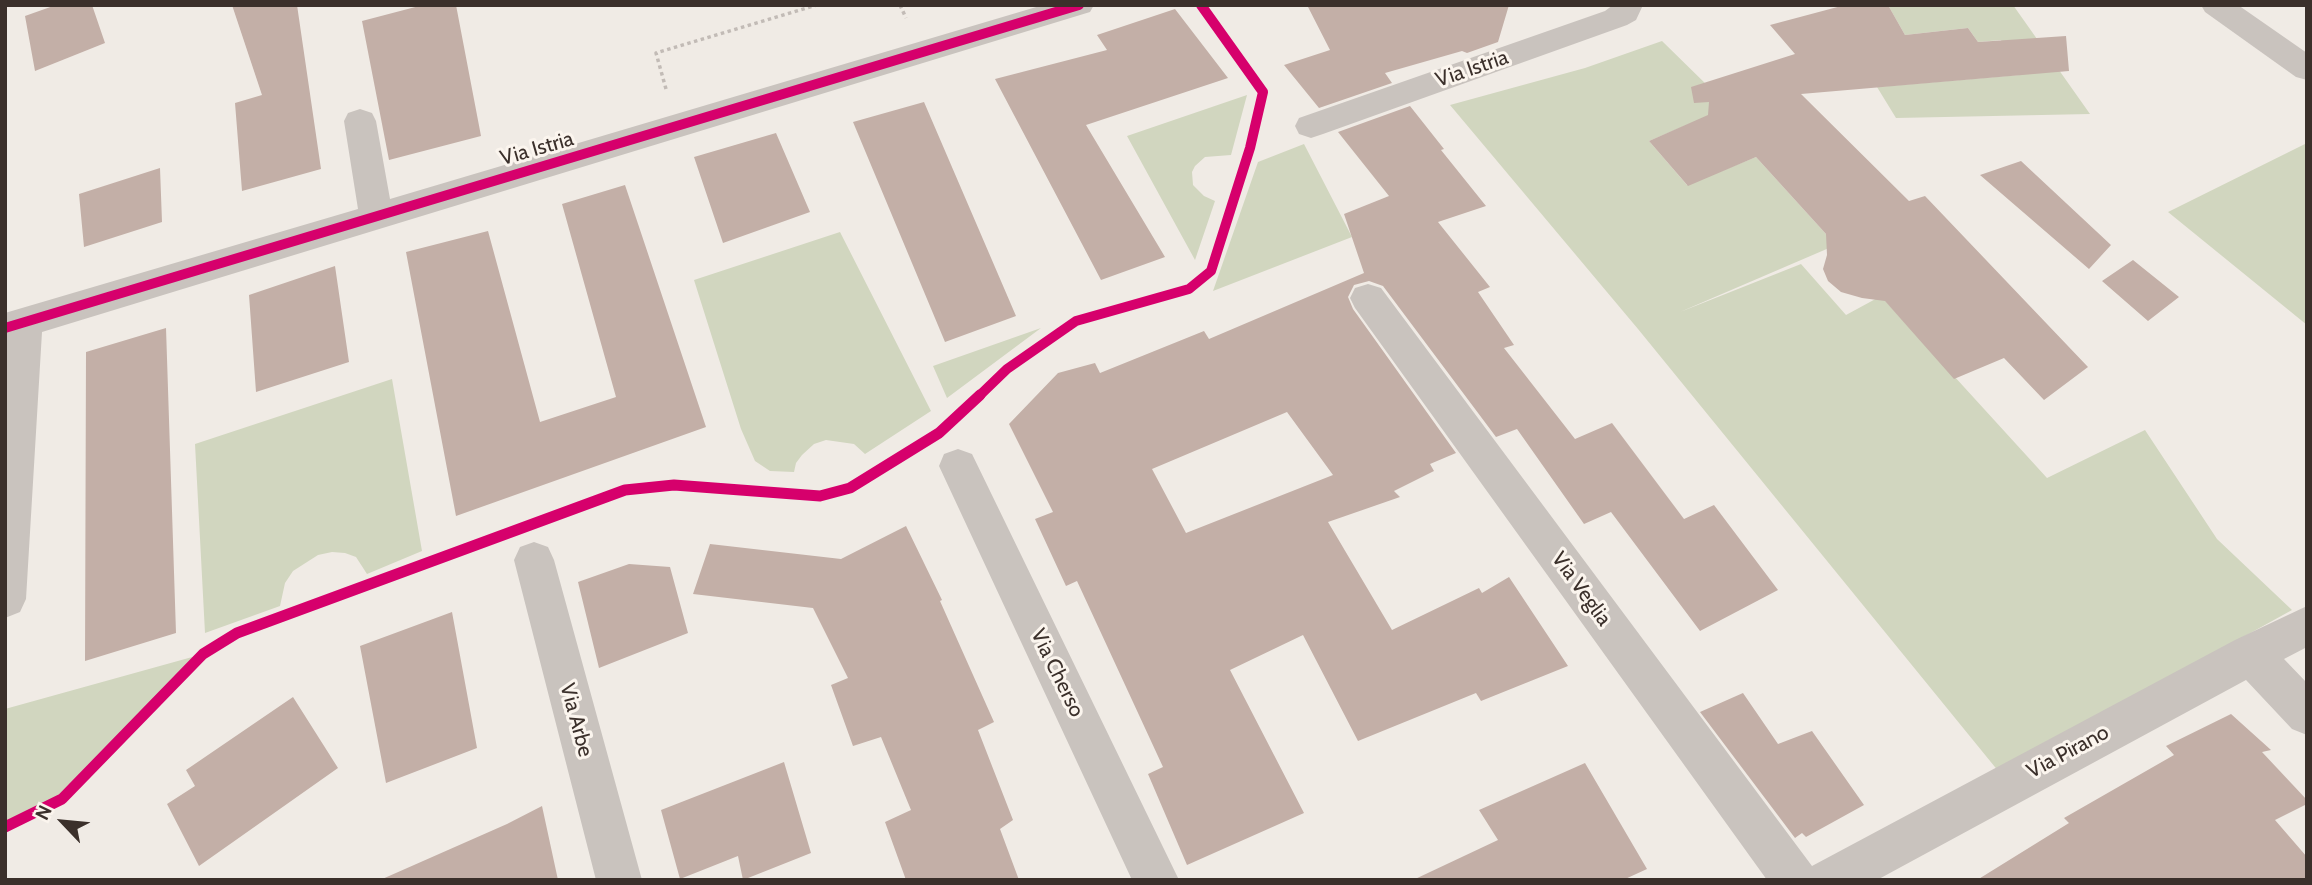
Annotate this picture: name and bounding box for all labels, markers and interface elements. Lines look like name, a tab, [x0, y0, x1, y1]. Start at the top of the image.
street label: Via Istria	[1432, 45, 1512, 93]
street label: Via Istria	[497, 127, 577, 171]
street label: Via Veglia	[1546, 547, 1616, 631]
street label: Via Cherso	[1025, 625, 1089, 721]
street label: Via Arbe	[554, 681, 598, 759]
street label: Via Pirano	[2023, 720, 2113, 784]
north arrow	[28, 787, 98, 857]
text: N	[30, 801, 57, 824]

